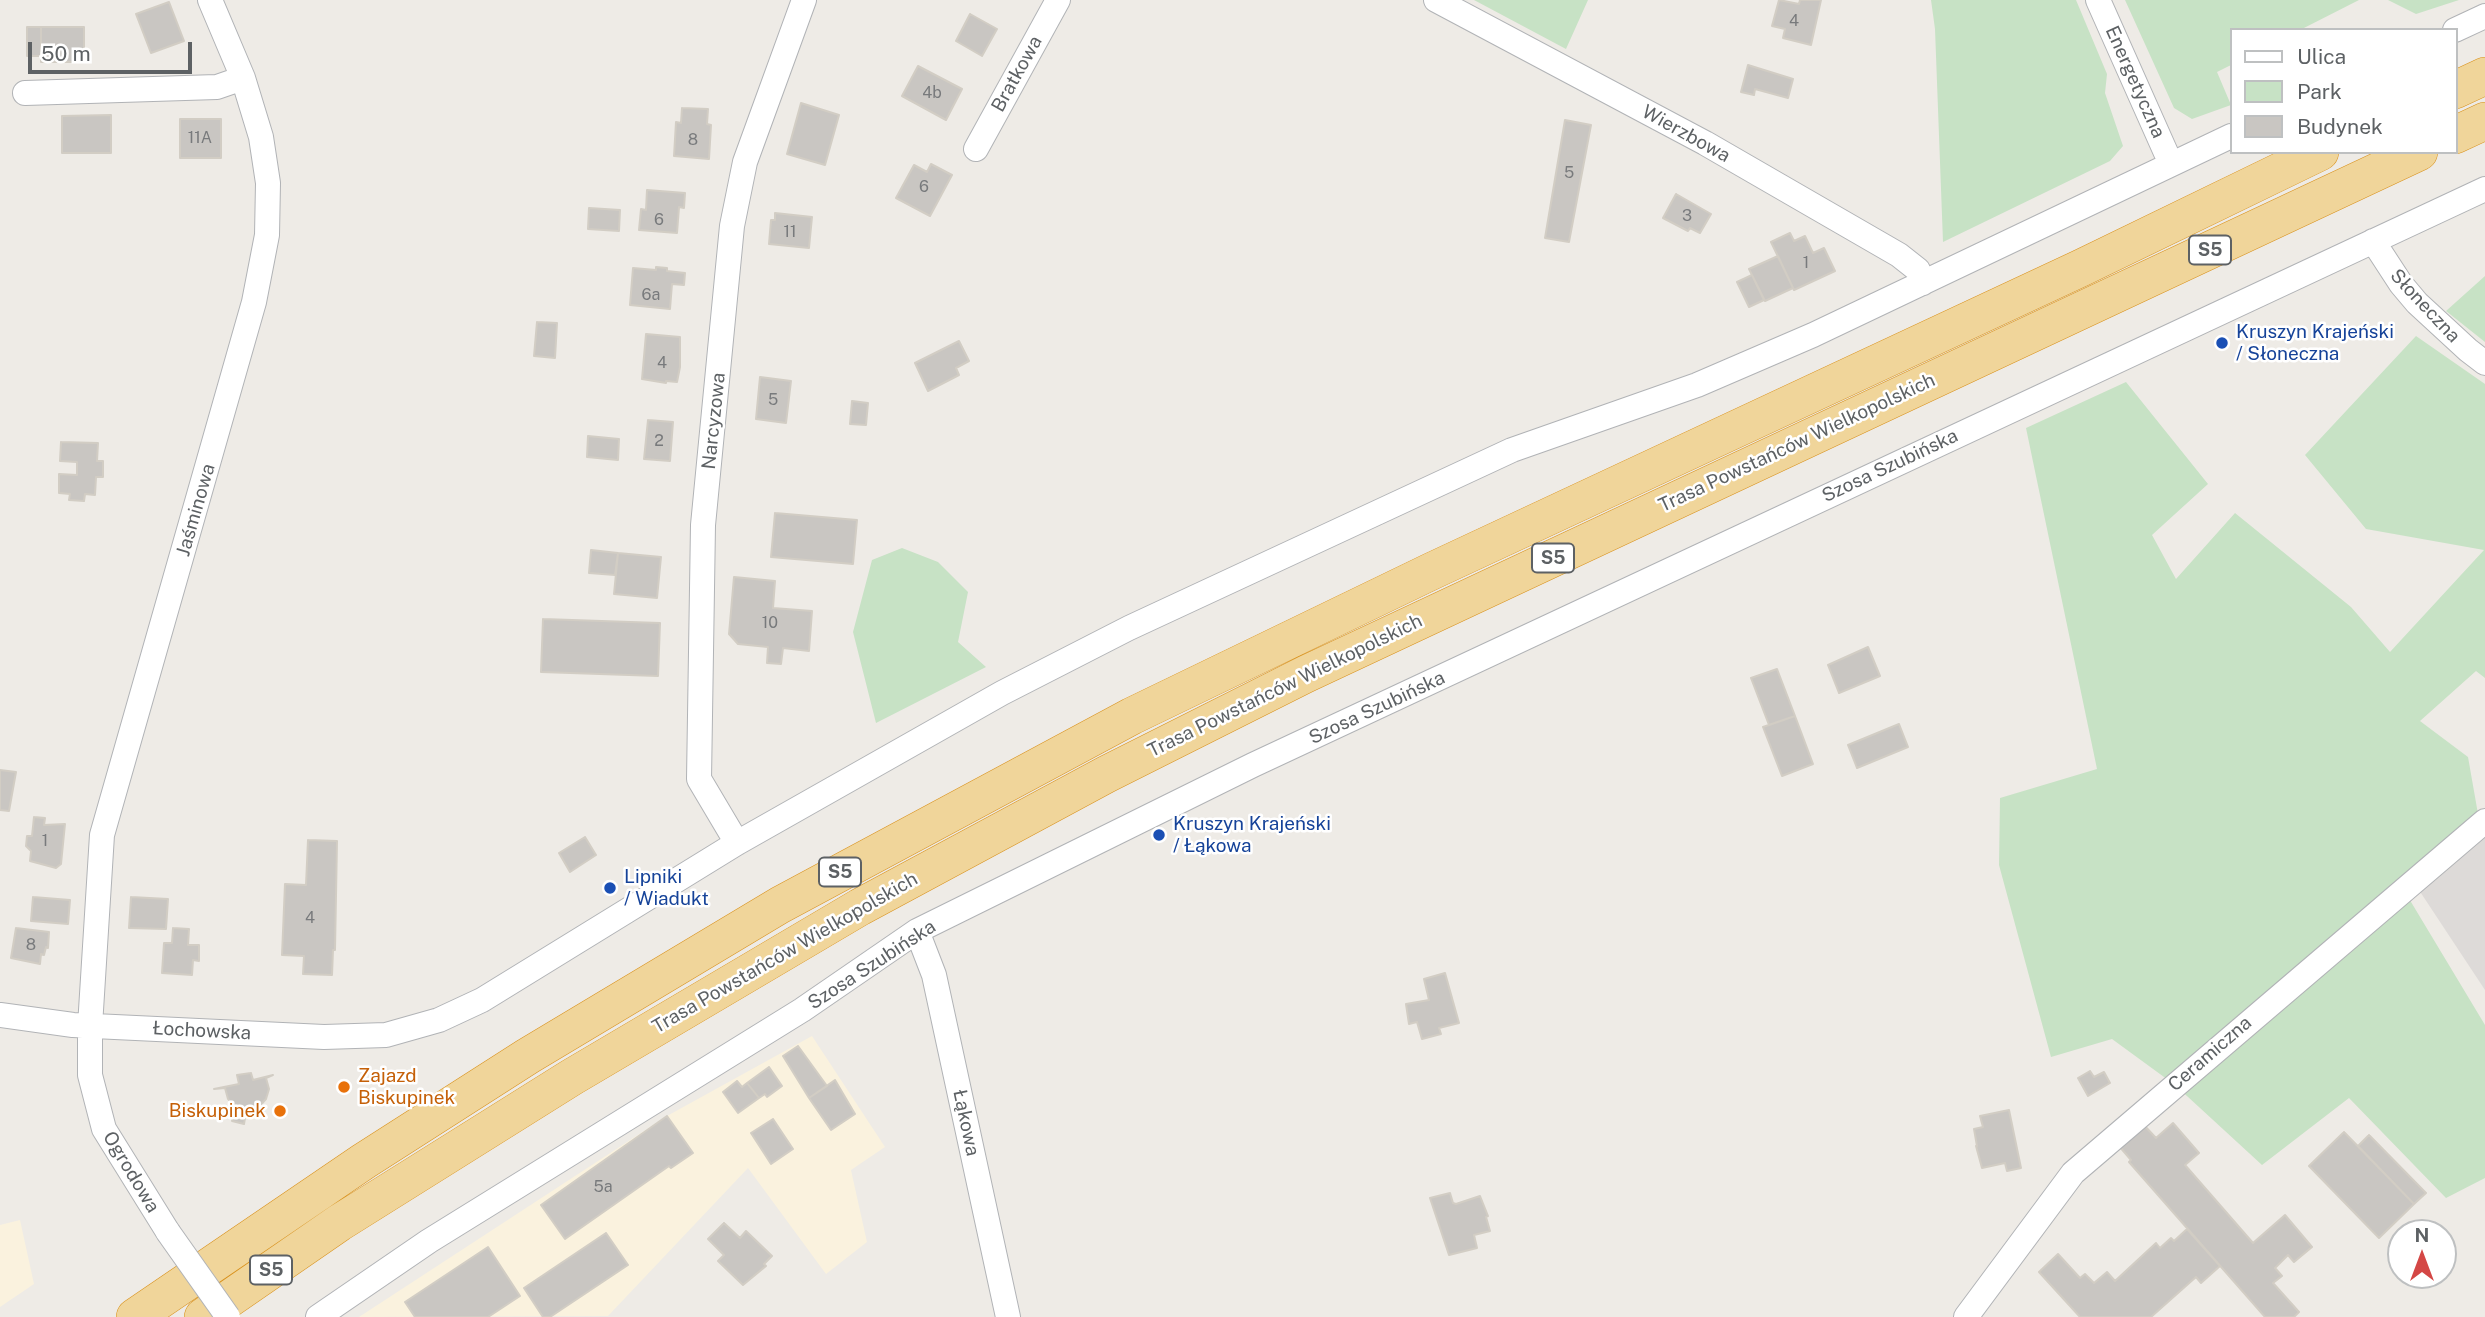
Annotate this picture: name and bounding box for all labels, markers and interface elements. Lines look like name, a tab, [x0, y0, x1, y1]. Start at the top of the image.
house number: 4	[1789, 11, 1799, 31]
street label: Energetyczna	[2100, 22, 2170, 142]
scale bar	[32, 28, 196, 72]
legend	[2230, 28, 2457, 154]
street label: Bratkowa	[987, 32, 1047, 116]
text: 50 m	[41, 41, 91, 66]
text: Ulica	[2297, 44, 2346, 69]
text: Park	[2297, 79, 2342, 104]
house number: 4b	[922, 83, 942, 103]
street label: Wierzbowa	[1638, 100, 1734, 168]
text: Budynek	[2297, 114, 2383, 139]
house number: 11A	[188, 128, 212, 148]
house number: 8	[688, 130, 698, 150]
house number: 5	[1564, 163, 1574, 183]
house number: 6	[919, 177, 929, 197]
house number: 3	[1682, 206, 1692, 226]
house number: 6	[654, 210, 664, 230]
house number: 11	[783, 222, 797, 242]
road number: S5	[2189, 236, 2231, 264]
house number: 1	[1803, 253, 1809, 273]
street label: Słoneczna	[2385, 265, 2465, 347]
house number: 6a	[642, 285, 660, 305]
place label: Kruszyn Krajeński / Słoneczna	[2236, 321, 2394, 365]
marker: Kruszyn Krajeński / Słoneczna	[2214, 335, 2230, 351]
house number: 4	[657, 353, 667, 373]
street label: Trasa Powstańców Wielkopolskich	[1655, 369, 1939, 517]
street label: Narcyzowa	[698, 371, 730, 471]
house number: 5	[768, 390, 778, 410]
street label: Szosa Szubińska	[1818, 425, 1962, 507]
house number: 2	[654, 431, 664, 451]
street label: Jaśminowa	[172, 461, 220, 559]
road number: S5	[1532, 544, 1574, 572]
street label: Trasa Powstańców Wielkopolskich	[1144, 609, 1426, 763]
house number: 10	[762, 613, 778, 633]
street label: Szosa Szubińska	[1305, 667, 1449, 749]
place label: Kruszyn Krajeński / Łąkowa	[1173, 813, 1331, 857]
marker: Kruszyn Krajeński / Łąkowa	[1151, 827, 1167, 843]
house number: 1	[42, 831, 48, 851]
road number: S5	[819, 858, 861, 886]
place label: Lipniki / Wiadukt	[624, 866, 709, 910]
street label: Trasa Powstańców Wielkopolskich	[648, 868, 922, 1038]
marker: Lipniki / Wiadukt	[602, 880, 618, 896]
house number: 4	[305, 908, 315, 928]
street label: Szosa Szubińska	[804, 915, 940, 1015]
house number: 8	[26, 935, 36, 955]
street label: Ceramiczna	[2164, 1012, 2256, 1096]
street label: Łochowska	[152, 1017, 252, 1045]
place label: Zajazd Biskupinek	[358, 1065, 455, 1109]
marker: Zajazd Biskupinek	[336, 1079, 352, 1095]
street label: Łąkowa	[948, 1088, 984, 1158]
place label: Biskupinek	[169, 1100, 266, 1122]
marker: Biskupinek	[272, 1103, 288, 1119]
street label: Ogrodowa	[98, 1127, 164, 1217]
house number: 5a	[593, 1177, 613, 1197]
north arrow	[2387, 1219, 2457, 1289]
text: N	[2415, 1224, 2429, 1246]
road number: S5	[250, 1255, 292, 1284]

